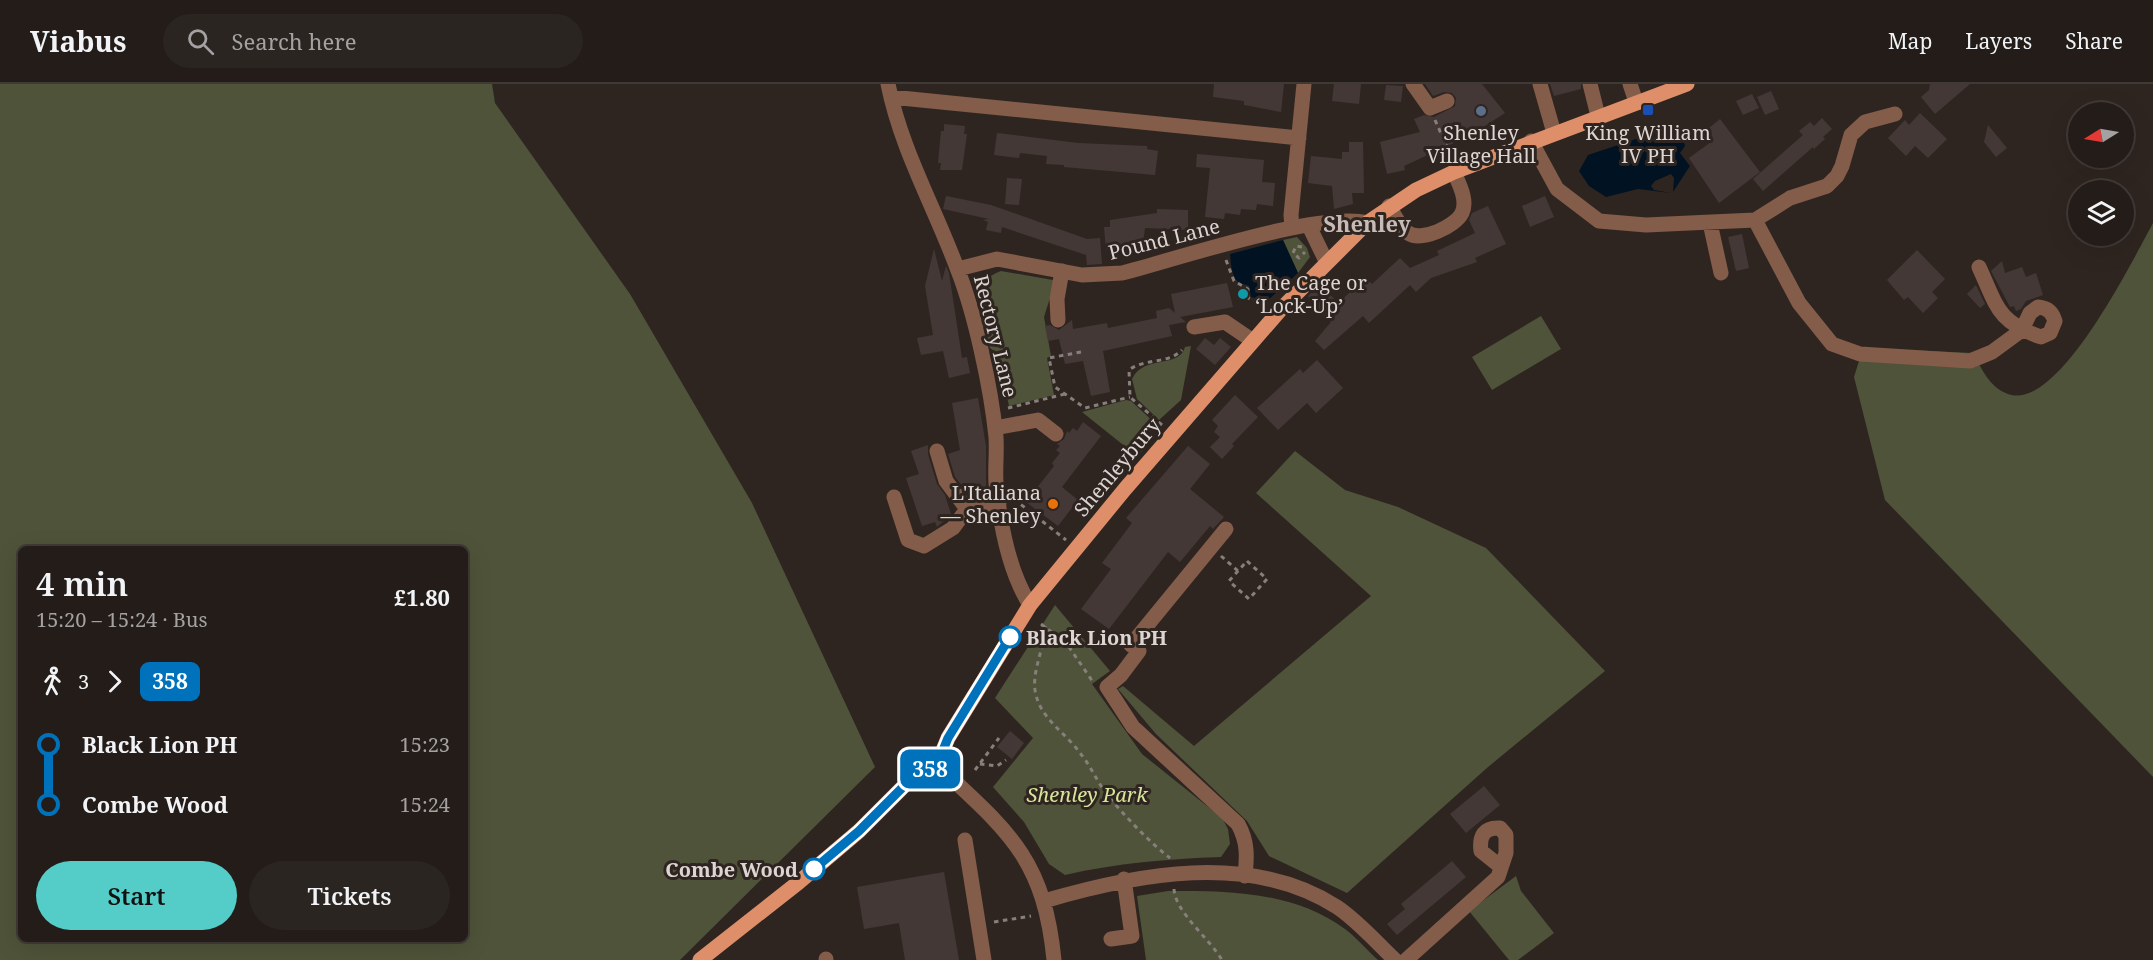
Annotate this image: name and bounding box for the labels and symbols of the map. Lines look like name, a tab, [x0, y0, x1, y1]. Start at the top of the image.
north arrow	[2068, 102, 2134, 168]
marker: King William IV PH	[1641, 103, 1655, 117]
marker: Shenley Village Hall	[1474, 104, 1488, 118]
place label: Shenley Village Hall	[1426, 119, 1536, 169]
place label: King William IV PH	[1585, 119, 1711, 169]
district label: Shenley	[1323, 208, 1411, 238]
street label: Pound Lane	[1105, 212, 1223, 266]
place label: The Cage or ‘Lock-Up’	[1255, 269, 1368, 319]
street label: Rectory Lane	[968, 272, 1024, 400]
marker: The Cage or ‘Lock-Up’	[1236, 287, 1250, 301]
street label: Shenleybury	[1068, 411, 1167, 522]
place label: L'Italiana — Shenley	[939, 479, 1042, 529]
marker: L'Italiana — Shenley	[1046, 497, 1060, 511]
place label: Black Lion PH	[1026, 624, 1167, 651]
marker: Black Lion PH	[999, 626, 1021, 648]
line badge: 358	[896, 750, 964, 788]
park label: Shenley Park	[1026, 781, 1148, 808]
place label: Combe Wood	[665, 856, 798, 883]
marker: Combe Wood	[803, 858, 825, 880]

